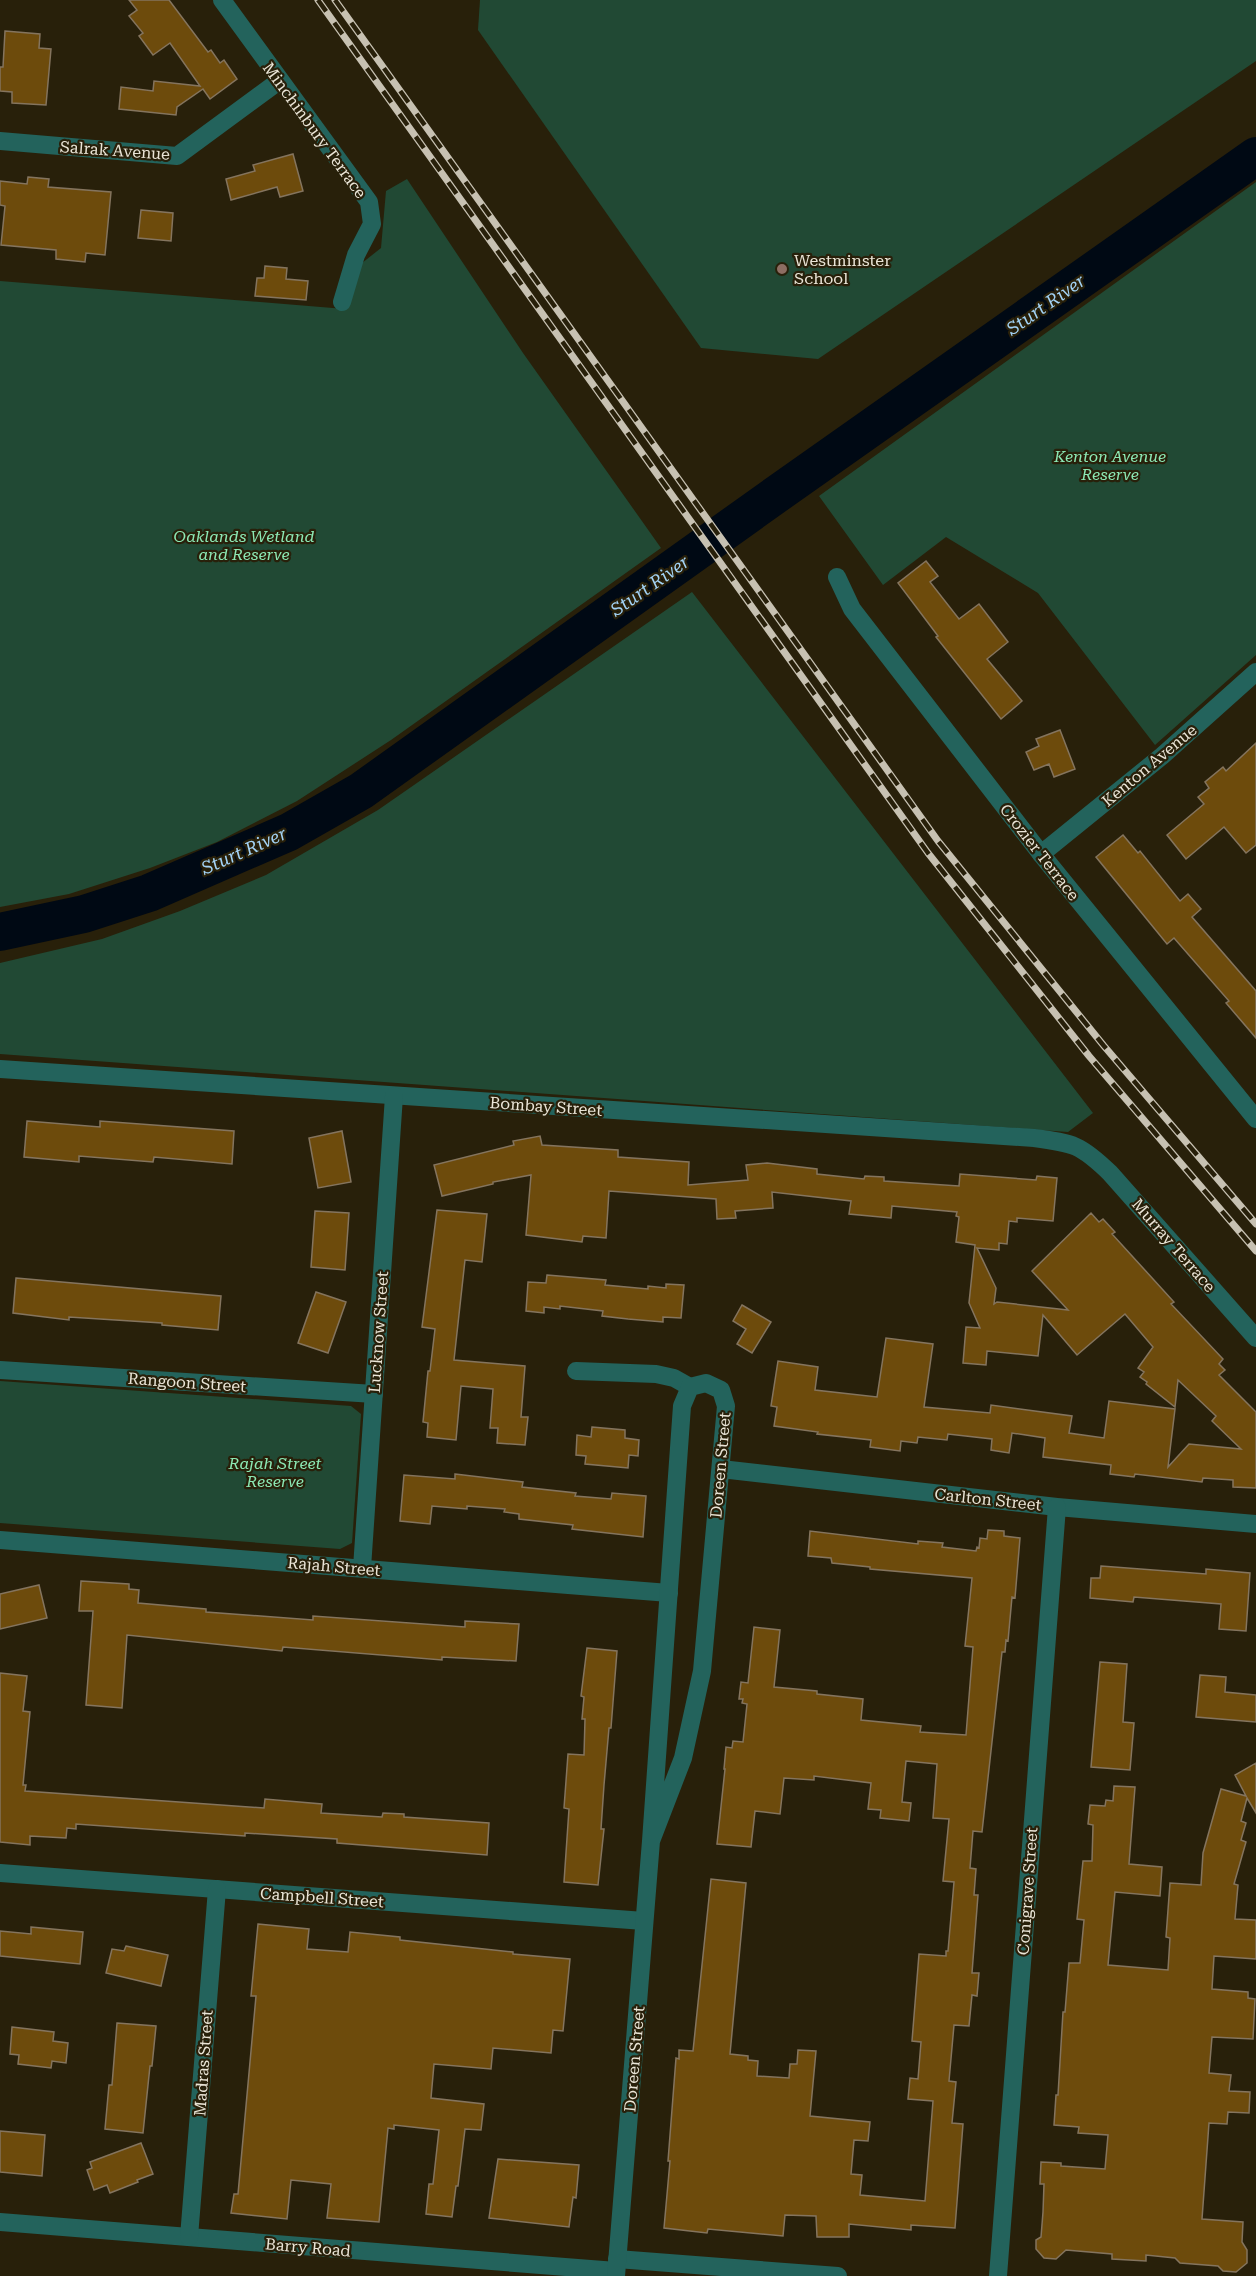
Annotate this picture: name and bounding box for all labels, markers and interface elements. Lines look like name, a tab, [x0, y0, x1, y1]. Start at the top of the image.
street label: Minchinbury Terrace	[259, 59, 370, 202]
street label: Salrak Avenue	[59, 137, 171, 164]
place label: Westminster School	[794, 251, 891, 288]
marker: Westminster School	[775, 262, 789, 276]
water label: Sturt River	[1002, 270, 1089, 340]
park label: Kenton Avenue Reserve	[1053, 447, 1166, 484]
park label: Oaklands Wetland and Reserve	[173, 527, 315, 564]
water label: Sturt River	[606, 551, 693, 621]
street label: Kenton Avenue	[1098, 720, 1201, 811]
street label: Crozier Terrace	[996, 800, 1083, 905]
water label: Sturt River	[197, 822, 290, 879]
street label: Bombay Street	[489, 1093, 603, 1120]
street label: Murray Terrace	[1128, 1195, 1220, 1296]
street label: Lucknow Street	[365, 1271, 392, 1394]
street label: Rangoon Street	[127, 1369, 247, 1396]
street label: Doreen Street	[706, 1411, 735, 1519]
park label: Rajah Street Reserve	[228, 1454, 322, 1491]
street label: Carlton Street	[933, 1484, 1042, 1515]
street label: Rajah Street	[287, 1553, 381, 1580]
street label: Conigrave Street	[1014, 1826, 1041, 1956]
street label: Campbell Street	[259, 1884, 384, 1911]
street label: Doreen Street	[620, 2005, 649, 2113]
street label: Madras Street	[190, 2009, 217, 2117]
street label: Barry Road	[264, 2234, 351, 2261]

